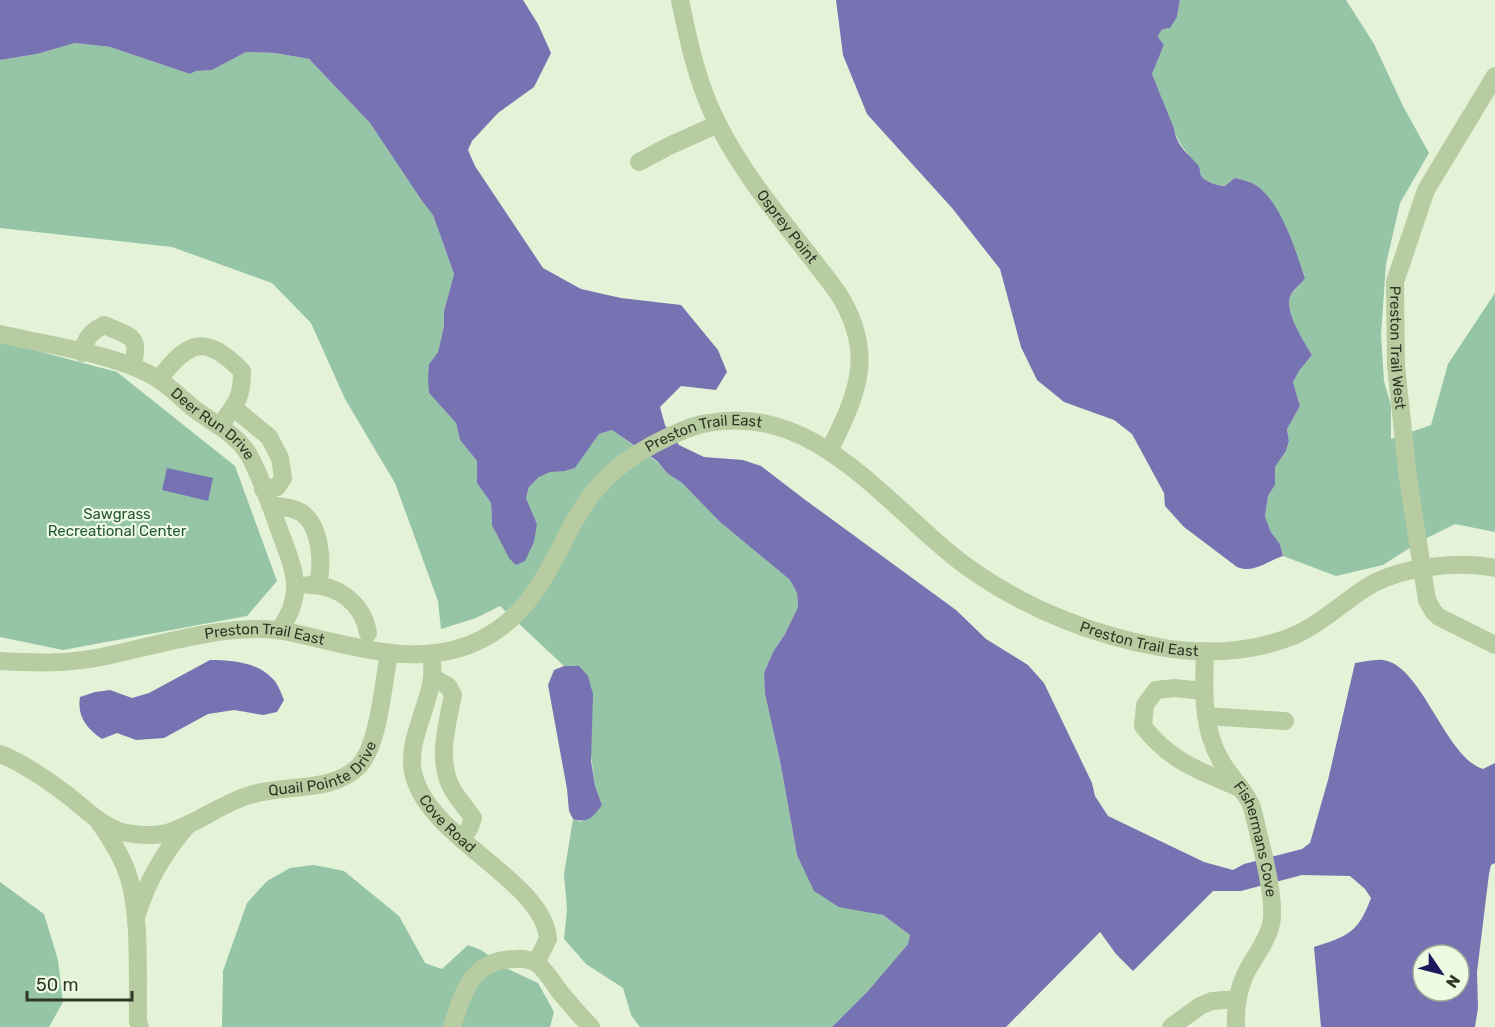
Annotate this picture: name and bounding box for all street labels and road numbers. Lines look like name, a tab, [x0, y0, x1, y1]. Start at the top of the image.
street label: Osprey Point	[753, 186, 821, 267]
street label: Preston Trail West	[1386, 286, 1410, 410]
street label: Deer Run Drive	[167, 384, 259, 463]
street label: Preston Trail East	[642, 411, 764, 456]
street label: Preston Trail East	[1077, 617, 1199, 660]
street label: Preston Trail East	[203, 620, 326, 649]
street label: Quail Pointe Drive	[267, 739, 380, 800]
street label: Fishermans Cove	[1230, 777, 1280, 898]
street label: Cove Road	[415, 791, 479, 856]

